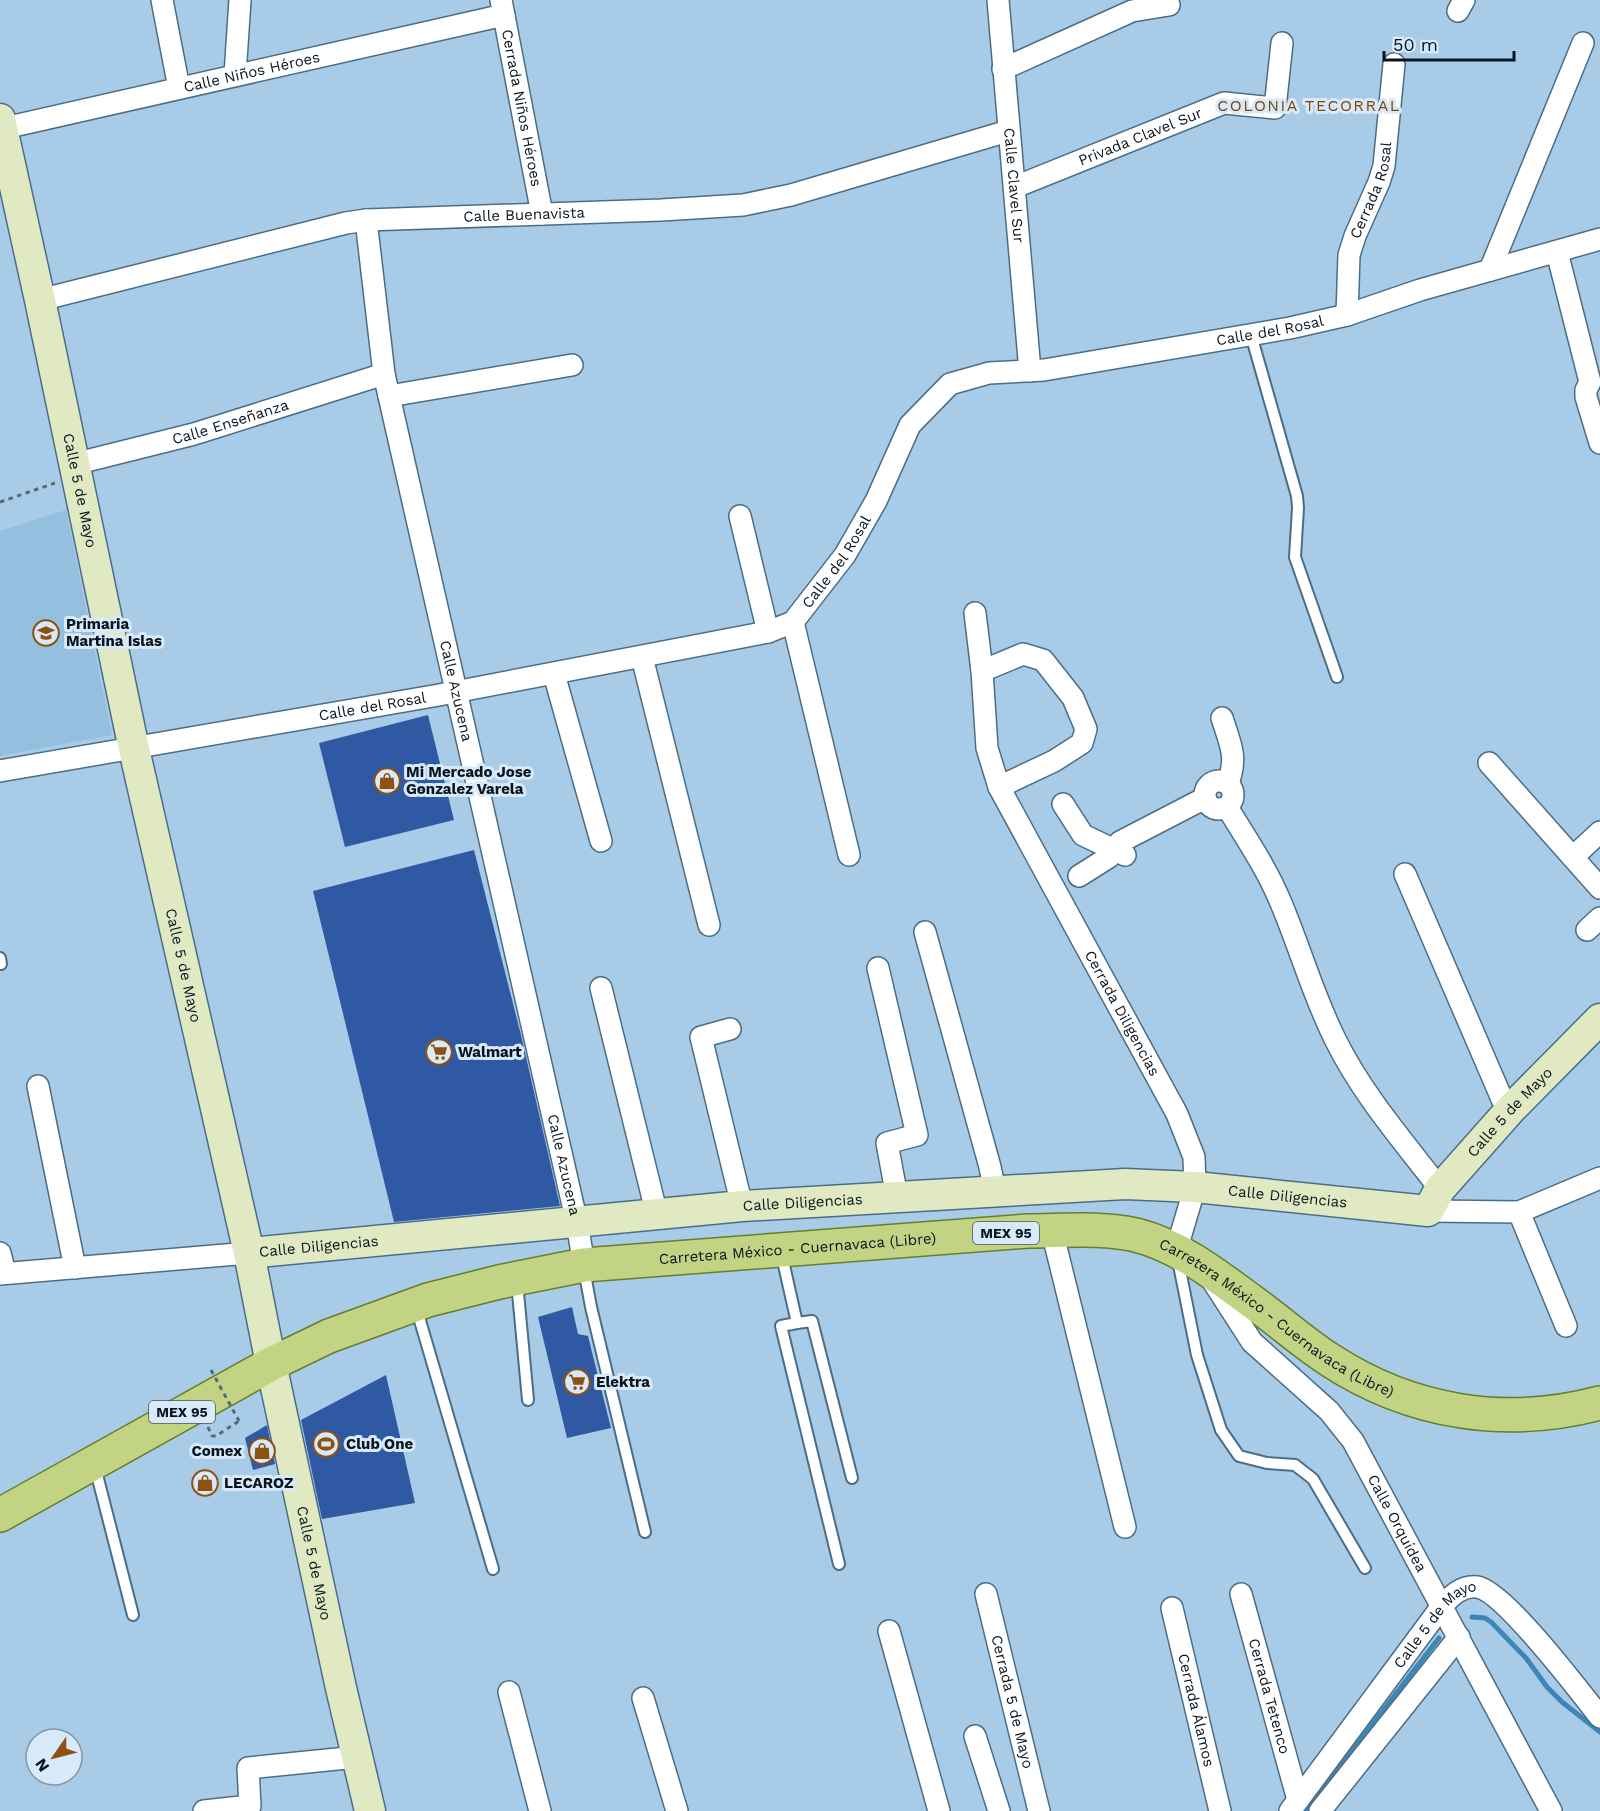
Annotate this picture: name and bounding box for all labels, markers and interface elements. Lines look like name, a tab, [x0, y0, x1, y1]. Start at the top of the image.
scale bar	[1384, 24, 1514, 62]
street label: Cerrada Niños Héroes	[498, 28, 546, 188]
text: 50 m	[1393, 34, 1438, 55]
street label: Calle Niños Héroes	[182, 48, 322, 96]
district label: COLONIA TECORRAL	[1217, 96, 1401, 115]
street label: Privada Clavel Sur	[1076, 104, 1205, 170]
street label: Calle Clavel Sur	[1000, 127, 1028, 244]
street label: Cerrada Rosal	[1346, 141, 1395, 241]
street label: Calle Buenavista	[463, 204, 586, 226]
street label: Calle del Rosal	[1215, 312, 1326, 349]
street label: Calle Enseñanza	[170, 396, 291, 448]
street label: Calle 5 de Mayo	[59, 432, 101, 549]
street label: Calle del Rosal	[798, 512, 875, 612]
place label: Primaria Martina Islas	[66, 615, 162, 650]
school or university icon: Primaria Martina Islas	[31, 618, 61, 648]
street label: Calle Azucena	[436, 639, 476, 744]
street label: Calle del Rosal	[317, 688, 428, 725]
place label: Mi Mercado Jose Gonzalez Varela	[406, 763, 532, 798]
shop icon: Mi Mercado Jose Gonzalez Varela	[372, 766, 402, 796]
street label: Calle 5 de Mayo	[162, 907, 205, 1024]
street label: Cerrada Diligencias	[1081, 947, 1164, 1079]
supermarket icon: Walmart	[424, 1037, 454, 1067]
place label: Walmart	[458, 1043, 522, 1061]
street label: Calle 5 de Mayo	[1464, 1064, 1556, 1161]
street label: Calle Azucena	[544, 1112, 584, 1218]
street label: Calle Diligencias	[1227, 1181, 1348, 1212]
street label: Calle Diligencias	[742, 1190, 863, 1215]
road number: MEX 95	[973, 1222, 1039, 1244]
street label: Carretera México - Cuernavaca (Libre)	[658, 1229, 937, 1268]
street label: Calle Diligencias	[258, 1232, 379, 1261]
street label: Carretera México - Cuernavaca (Libre)	[1156, 1235, 1397, 1401]
supermarket icon: Elektra	[562, 1367, 592, 1397]
place label: Elektra	[596, 1373, 650, 1391]
road number: MEX 95	[149, 1401, 215, 1423]
sports icon: Club One	[311, 1429, 341, 1459]
place label: Club One	[346, 1435, 413, 1453]
shop icon: Comex	[247, 1436, 277, 1466]
place label: Comex	[192, 1442, 242, 1460]
shop icon: LECAROZ	[190, 1468, 220, 1498]
street label: Calle Orquídea	[1364, 1471, 1431, 1576]
place label: LECAROZ	[224, 1474, 294, 1492]
street label: Calle 5 de Mayo	[293, 1504, 335, 1622]
street label: Calle 5 de Mayo	[1390, 1578, 1477, 1672]
street label: Cerrada 5 de Mayo	[987, 1633, 1037, 1770]
street label: Cerrada Tetenco	[1245, 1636, 1294, 1756]
street label: Cerrada Álamos	[1174, 1652, 1218, 1769]
north arrow	[24, 1727, 84, 1787]
text: N	[31, 1755, 53, 1776]

